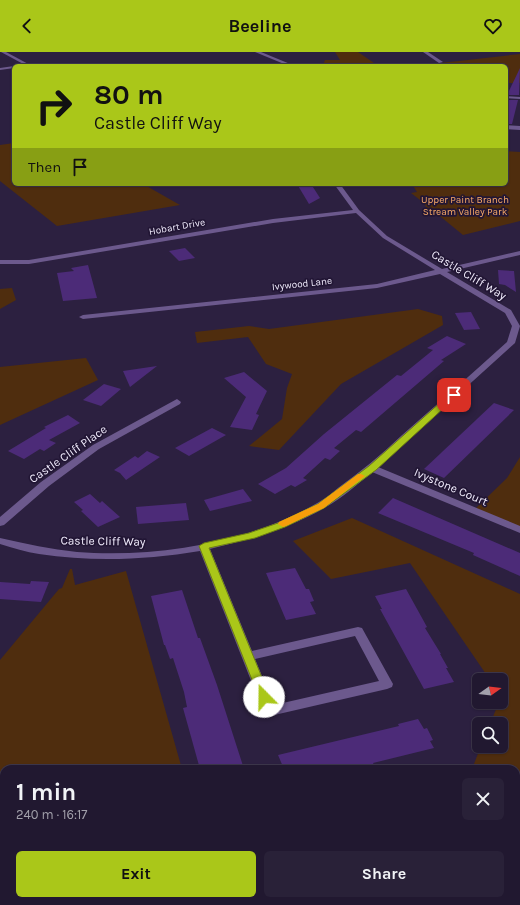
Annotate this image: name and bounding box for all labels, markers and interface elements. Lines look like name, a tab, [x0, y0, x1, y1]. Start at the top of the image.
icon: back	[16, 15, 38, 37]
text: Beeline	[229, 15, 291, 37]
icon: heart	[482, 15, 504, 37]
text: 80 m	[94, 78, 163, 111]
icon: right	[28, 80, 80, 132]
text: Castle Cliff Way	[94, 112, 222, 134]
icon: arrive	[69, 156, 91, 178]
text: Then	[28, 158, 61, 176]
park label: Upper Paint Branch Stream Valley Park	[421, 194, 509, 218]
street label: Hobart Drive	[148, 216, 206, 238]
street label: Castle Cliff Way	[429, 247, 509, 303]
street label: Ivywood Lane	[271, 275, 333, 293]
pin	[437, 378, 471, 412]
icon: arrive	[443, 384, 465, 406]
street label: Castle Cliff Place	[27, 422, 109, 486]
street label: Ivystone Court	[412, 465, 490, 509]
street label: Castle Cliff Way	[60, 533, 146, 549]
north arrow	[472, 673, 508, 709]
map controls	[472, 673, 508, 753]
position arrow	[243, 676, 285, 718]
button: search	[472, 717, 508, 753]
text: 1 min	[16, 778, 76, 806]
button: close	[462, 778, 504, 820]
text: 240 m · 16:17	[16, 807, 87, 822]
button: Exit	[16, 851, 256, 897]
button: Share	[264, 851, 504, 897]

